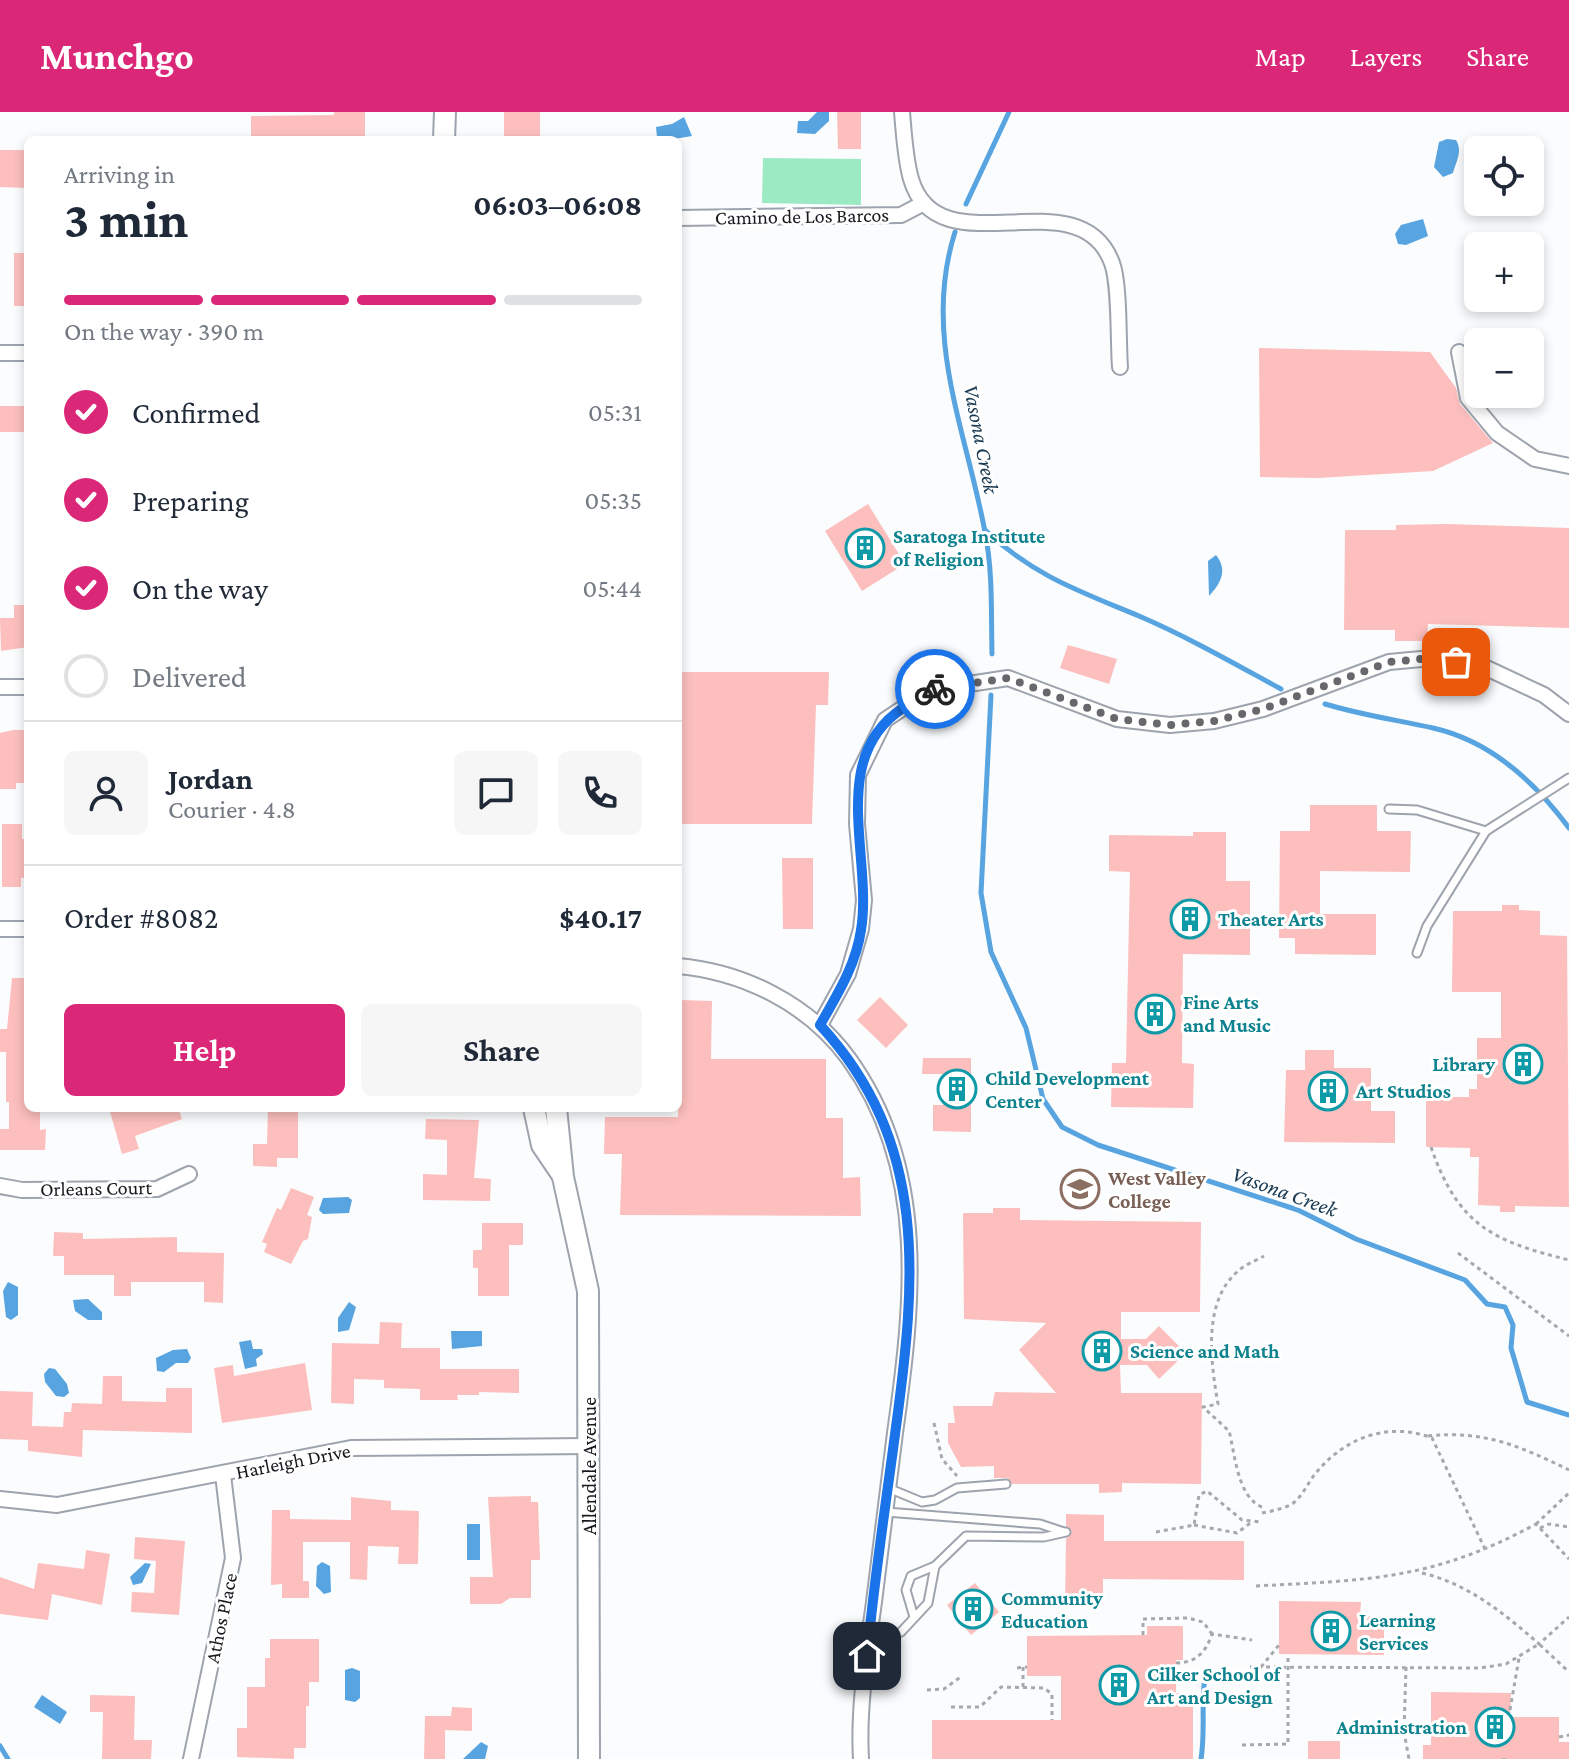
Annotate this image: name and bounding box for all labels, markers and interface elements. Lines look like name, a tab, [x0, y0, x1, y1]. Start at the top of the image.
text: Munchgo	[40, 35, 194, 77]
text: Map	[1255, 41, 1306, 72]
text: Layers	[1350, 41, 1422, 72]
text: Share	[1466, 41, 1529, 72]
map controls	[1464, 136, 1544, 408]
button: locate	[1464, 136, 1544, 216]
text: Arriving in	[64, 160, 175, 189]
text: 06:03–06:08	[473, 188, 642, 221]
text: 3 min	[64, 190, 188, 248]
street label: Camino de Los Barcos	[715, 203, 889, 229]
button: +	[1464, 232, 1544, 312]
text: On the way · 390 m	[64, 317, 264, 346]
button: −	[1464, 328, 1544, 408]
water label: Vasona Creek	[959, 383, 1005, 497]
icon: check	[64, 390, 108, 434]
text: Confirmed	[132, 396, 260, 429]
text: 05:31	[588, 398, 642, 427]
icon: check	[64, 478, 108, 522]
text: Preparing	[132, 484, 249, 517]
text: 05:35	[584, 486, 642, 515]
place label: Saratoga Institute of Religion	[893, 525, 1045, 570]
building icon: Saratoga Institute of Religion	[844, 527, 886, 569]
icon: check	[64, 566, 108, 610]
text: On the way	[132, 572, 268, 605]
text: 05:44	[583, 574, 642, 603]
pin	[1422, 628, 1490, 696]
icon: bag	[1434, 640, 1478, 684]
courier	[895, 649, 975, 729]
text: Delivered	[132, 660, 247, 693]
icon: bike	[913, 667, 957, 711]
button: person	[64, 751, 148, 835]
button: chat	[454, 751, 538, 835]
button: phone	[558, 751, 642, 835]
text: Jordan	[168, 762, 253, 795]
text: Courier · 4.8	[168, 795, 296, 824]
building icon: Theater Arts	[1169, 898, 1211, 940]
text: Order #8082	[64, 901, 218, 934]
text: $40.17	[559, 901, 642, 934]
place label: Theater Arts	[1218, 908, 1324, 930]
place label: Fine Arts and Music	[1183, 991, 1271, 1036]
building icon: Fine Arts and Music	[1134, 993, 1176, 1035]
button: Help	[64, 1004, 345, 1096]
button: Share	[361, 1004, 642, 1096]
building icon: Library	[1502, 1043, 1544, 1085]
place label: Library	[1432, 1053, 1495, 1075]
place label: Child Development Center	[985, 1067, 1150, 1112]
building icon: Child Development Center	[936, 1068, 978, 1110]
building icon: Art Studios	[1307, 1070, 1349, 1112]
place label: Art Studios	[1355, 1080, 1451, 1102]
water label: Vasona Creek	[1229, 1161, 1342, 1223]
place label: West Valley College	[1107, 1167, 1206, 1212]
school or university icon: West Valley College	[1059, 1168, 1101, 1210]
street label: Orleans Court	[40, 1176, 153, 1200]
building icon: Science and Math	[1081, 1330, 1123, 1372]
place label: Science and Math	[1130, 1340, 1280, 1362]
street label: Allendale Avenue	[578, 1397, 600, 1535]
street label: Harleigh Drive	[234, 1439, 353, 1484]
street label: Athos Place	[201, 1571, 241, 1665]
place label: Community Education	[1001, 1587, 1103, 1632]
building icon: Community Education	[952, 1588, 994, 1630]
place label: Learning Services	[1359, 1609, 1436, 1654]
building icon: Learning Services	[1310, 1610, 1352, 1652]
pin	[833, 1622, 901, 1690]
icon: home	[845, 1634, 889, 1678]
place label: Cilker School of Art and Design	[1146, 1663, 1282, 1708]
building icon: Cilker School of Art and Design	[1098, 1664, 1140, 1706]
building icon: Administration	[1474, 1706, 1516, 1748]
place label: Administration	[1336, 1716, 1468, 1738]

